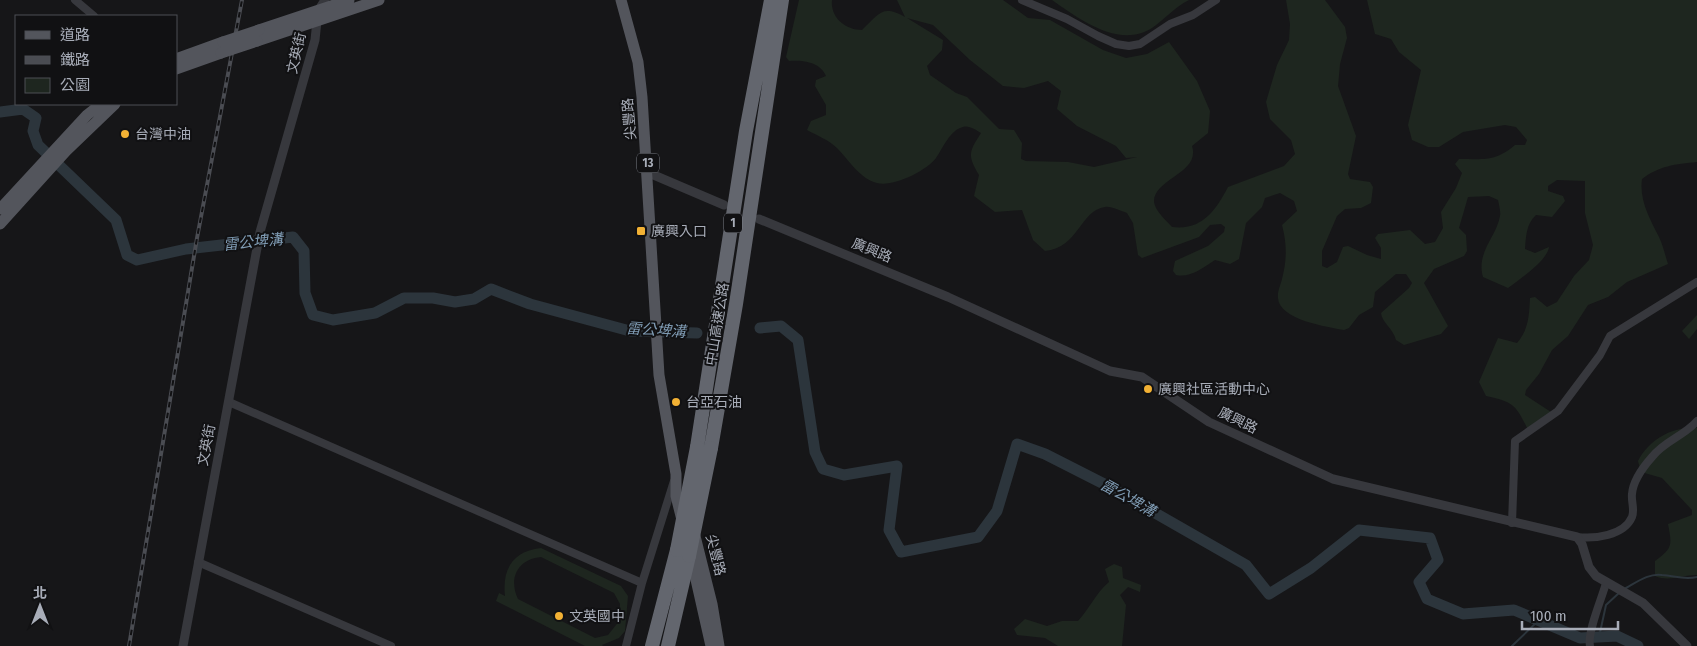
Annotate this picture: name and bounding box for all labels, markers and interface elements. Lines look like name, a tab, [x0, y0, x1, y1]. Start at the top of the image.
legend	[15, 15, 178, 105]
text: 道路	[60, 26, 90, 44]
street label: 文英街	[283, 31, 309, 75]
text: 鐵路	[60, 51, 90, 69]
text: 公園	[60, 76, 90, 94]
street label: 尖豐路	[619, 97, 640, 141]
place label: 台灣中油	[135, 126, 191, 143]
marker: 台灣中油	[119, 128, 131, 140]
road number: 13	[637, 154, 659, 172]
road number: 1	[724, 214, 742, 232]
place label: 廣興入口	[651, 223, 707, 240]
marker: 廣興入口	[635, 225, 647, 237]
water label: 雷公埤溝	[222, 230, 286, 254]
street label: 廣興路	[849, 235, 894, 266]
street label: 中山高速公路	[703, 281, 732, 367]
water label: 雷公埤溝	[625, 319, 689, 341]
place label: 廣興社區活動中心	[1158, 381, 1270, 398]
marker: 廣興社區活動中心	[1142, 383, 1154, 395]
place label: 台亞石油	[686, 394, 742, 411]
marker: 台亞石油	[670, 396, 682, 408]
street label: 廣興路	[1215, 404, 1260, 437]
street label: 文英街	[194, 423, 219, 467]
water label: 雷公埤溝	[1097, 476, 1160, 521]
street label: 尖豐路	[702, 533, 729, 578]
north arrow	[15, 581, 65, 631]
text: 北	[33, 585, 47, 602]
scale bar	[1522, 598, 1618, 630]
text: 100 m	[1530, 607, 1567, 625]
place label: 文英國中	[569, 608, 625, 625]
marker: 文英國中	[553, 610, 565, 622]

